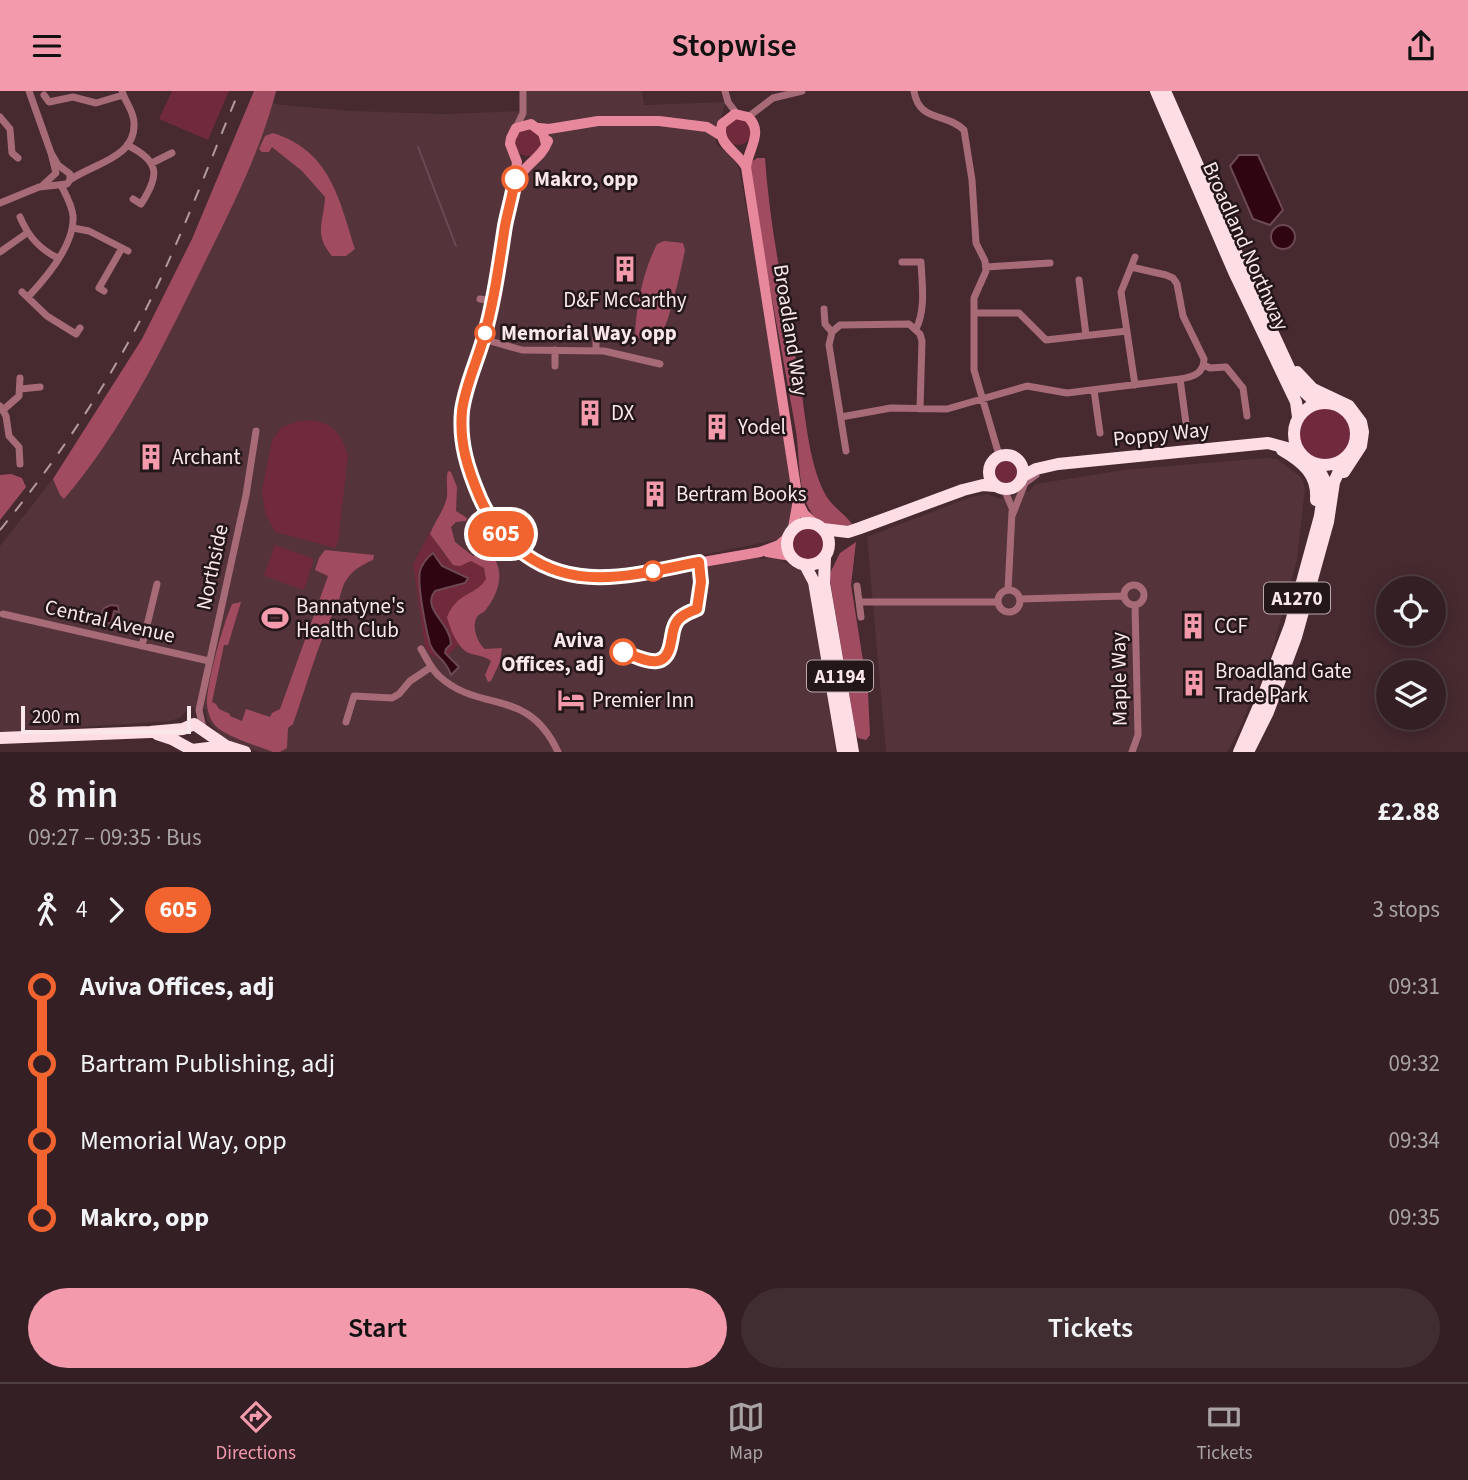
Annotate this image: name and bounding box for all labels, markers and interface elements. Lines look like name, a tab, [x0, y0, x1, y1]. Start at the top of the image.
text: Stopwise	[671, 23, 797, 69]
icon: menu	[28, 27, 66, 65]
icon: share	[1402, 27, 1440, 65]
street label: Broadland Northway	[1195, 157, 1297, 335]
place label: Makro, opp	[534, 164, 638, 194]
marker: Makro, opp	[502, 166, 528, 192]
building icon: D&F McCarthy	[610, 254, 640, 284]
street label: Broadland Way	[766, 262, 816, 398]
place label: D&F McCarthy	[563, 285, 687, 315]
place label: Memorial Way, opp	[501, 318, 677, 348]
marker: Memorial Way, opp	[475, 323, 495, 343]
building icon: DX	[575, 398, 605, 428]
place label: DX	[611, 398, 635, 428]
building icon: Yodel	[702, 412, 732, 442]
place label: Yodel	[737, 412, 786, 442]
street label: Poppy Way	[1111, 414, 1211, 454]
building icon: Archant	[136, 442, 166, 472]
place label: Archant	[172, 442, 241, 472]
building icon: Bertram Books	[640, 479, 670, 509]
place label: Bertram Books	[676, 479, 807, 509]
line badge: 605	[461, 511, 541, 557]
text: 605	[482, 516, 520, 551]
street label: Northside	[188, 521, 236, 613]
unlabelled marker	[643, 561, 663, 581]
map controls	[1376, 576, 1446, 730]
button: locate	[1376, 576, 1446, 646]
road number: A1270	[1264, 583, 1330, 613]
street label: Central Avenue	[42, 591, 178, 651]
place label: Bannatyne's Health Club	[296, 591, 405, 645]
sports icon: Bannatyne's Health Club	[260, 603, 290, 633]
building icon: CCF	[1178, 611, 1208, 641]
place label: CCF	[1214, 611, 1248, 641]
place label: Aviva Offices, adj	[501, 625, 604, 679]
street label: Maple Way	[1103, 632, 1135, 726]
marker: Aviva Offices, adj	[610, 639, 636, 665]
place label: Broadland Gate Trade Park	[1215, 656, 1352, 710]
button: layers	[1376, 660, 1446, 730]
road number: A1194	[807, 661, 873, 691]
building icon: Broadland Gate Trade Park	[1179, 668, 1209, 698]
hotel icon: Premier Inn	[556, 685, 586, 715]
place label: Premier Inn	[592, 685, 694, 715]
scale bar	[21, 703, 191, 735]
text: 200 m	[32, 704, 80, 731]
text: 8 min	[28, 768, 118, 822]
text: £2.88	[1377, 793, 1440, 830]
text: 09:27 – 09:35 · Bus	[28, 821, 202, 854]
icon: walk	[28, 891, 66, 929]
icon: forward	[97, 891, 135, 929]
text: 605	[159, 892, 197, 927]
text: 4	[76, 893, 87, 926]
text: 3 stops	[1373, 893, 1440, 926]
text: Aviva Offices, adj	[80, 968, 275, 1005]
text: 09:31	[1389, 970, 1440, 1003]
text: Bartram Publishing, adj	[80, 1045, 335, 1082]
text: 09:32	[1389, 1047, 1440, 1080]
text: Memorial Way, opp	[80, 1122, 287, 1159]
text: 09:34	[1389, 1124, 1440, 1157]
text: Makro, opp	[80, 1199, 209, 1236]
text: 09:35	[1389, 1201, 1440, 1234]
button: Start	[28, 1288, 727, 1368]
button: Tickets	[741, 1288, 1440, 1368]
tab: Directions	[216, 1398, 296, 1467]
tab: Map	[727, 1398, 765, 1467]
tab: Tickets	[1196, 1398, 1252, 1467]

